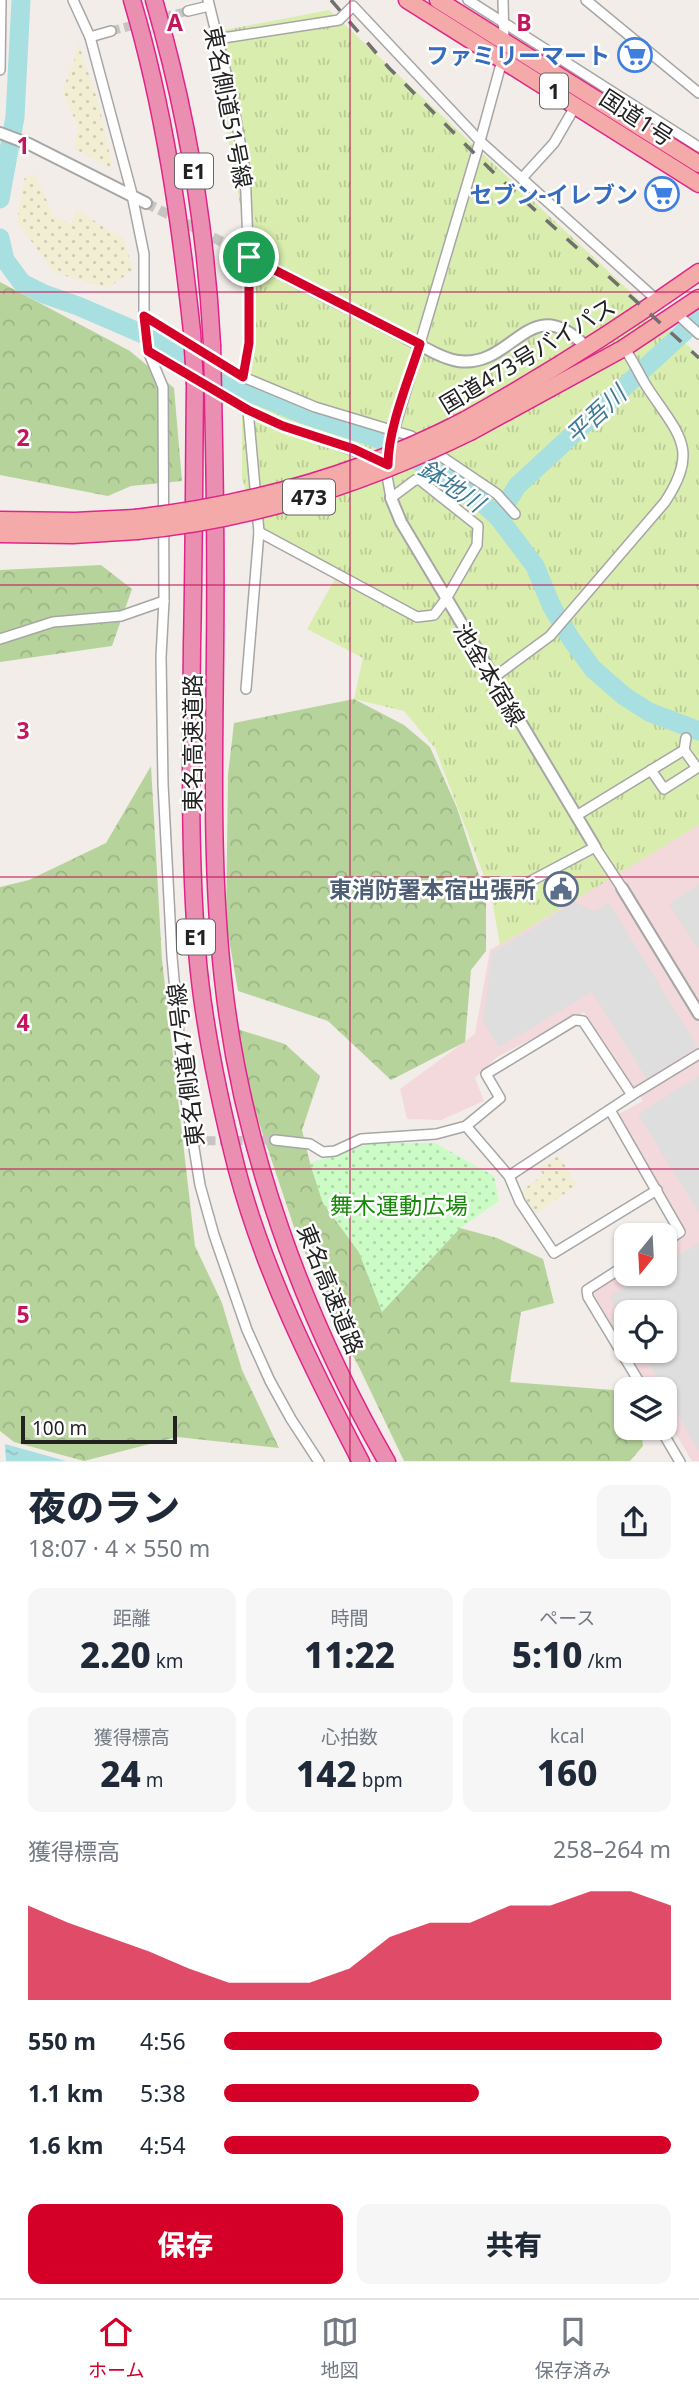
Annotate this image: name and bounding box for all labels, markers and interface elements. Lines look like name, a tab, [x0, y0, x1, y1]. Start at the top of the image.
text: A	[167, 6, 183, 38]
text: B	[516, 6, 532, 38]
street label: 東名側道51号線	[198, 23, 260, 191]
supermarket icon: ファミリーマート	[616, 36, 654, 74]
place label: ファミリーマート	[426, 39, 610, 71]
road number: 1	[540, 74, 568, 108]
street label: 国道1号	[594, 81, 680, 153]
text: 1	[16, 129, 30, 161]
road number: E1	[175, 154, 213, 188]
supermarket icon: セブン-イレブン	[643, 175, 681, 213]
place label: セブン-イレブン	[470, 178, 638, 210]
pin	[219, 227, 279, 287]
icon: arrive	[230, 238, 268, 276]
street label: 国道473号バイパス	[433, 290, 621, 420]
water label: 平吾川	[557, 375, 635, 451]
text: 2	[16, 421, 30, 453]
water label: 鉢地川	[413, 451, 494, 520]
road number: 473	[283, 480, 335, 514]
street label: 池金本宿線	[447, 616, 533, 732]
street label: 東名高速道路	[176, 674, 208, 812]
text: 3	[16, 714, 30, 746]
public building icon: 東消防署本宿出張所	[542, 870, 580, 908]
place label: 東消防署本宿出張所	[329, 873, 536, 905]
road number: E1	[177, 920, 215, 954]
street label: 東名側道47号線	[159, 982, 211, 1148]
text: 4	[16, 1006, 30, 1038]
park label: 舞木運動広場	[330, 1189, 468, 1221]
street label: 東名高速道路	[290, 1219, 372, 1359]
north arrow	[614, 1223, 677, 1286]
map controls	[614, 1223, 677, 1440]
text: 5	[16, 1298, 30, 1330]
button: locate	[614, 1300, 677, 1363]
button: layers	[614, 1377, 677, 1440]
scale bar	[21, 1412, 177, 1444]
text: 100 m	[32, 1415, 87, 1441]
text: 夜のラン	[28, 1480, 180, 1532]
button: share	[597, 1485, 671, 1559]
text: 18:07 · 4 × 550 m	[28, 1532, 210, 1564]
text: 距離	[113, 1605, 151, 1631]
text: 時間	[330, 1605, 369, 1631]
text: ペース	[539, 1605, 595, 1631]
text: 2.20	[80, 1631, 151, 1678]
text: 11:22	[304, 1631, 395, 1678]
text: 5:10	[512, 1631, 583, 1678]
text: km	[151, 1648, 184, 1674]
text: /km	[583, 1648, 622, 1674]
text: kcal	[550, 1723, 585, 1749]
text: 獲得標高	[94, 1724, 170, 1750]
text: 心拍数	[321, 1724, 378, 1750]
text: 160	[537, 1749, 598, 1796]
text: 24	[100, 1750, 141, 1797]
text: 142	[296, 1750, 357, 1797]
text: m	[141, 1767, 163, 1793]
text: bpm	[357, 1767, 403, 1793]
text: 258–264 m	[553, 1833, 671, 1865]
text: 獲得標高	[28, 1835, 120, 1867]
text: 550 m	[28, 2025, 96, 2057]
text: 4:56	[140, 2025, 186, 2057]
text: 1.1 km	[28, 2077, 103, 2109]
text: 5:38	[140, 2077, 186, 2109]
text: 1.6 km	[28, 2129, 103, 2161]
text: 4:54	[140, 2129, 186, 2161]
button: 保存	[28, 2204, 343, 2284]
button: 共有	[357, 2204, 671, 2284]
tab: ホーム	[88, 2313, 145, 2383]
tab: 地図	[321, 2313, 359, 2383]
tab: 保存済み	[535, 2313, 611, 2383]

